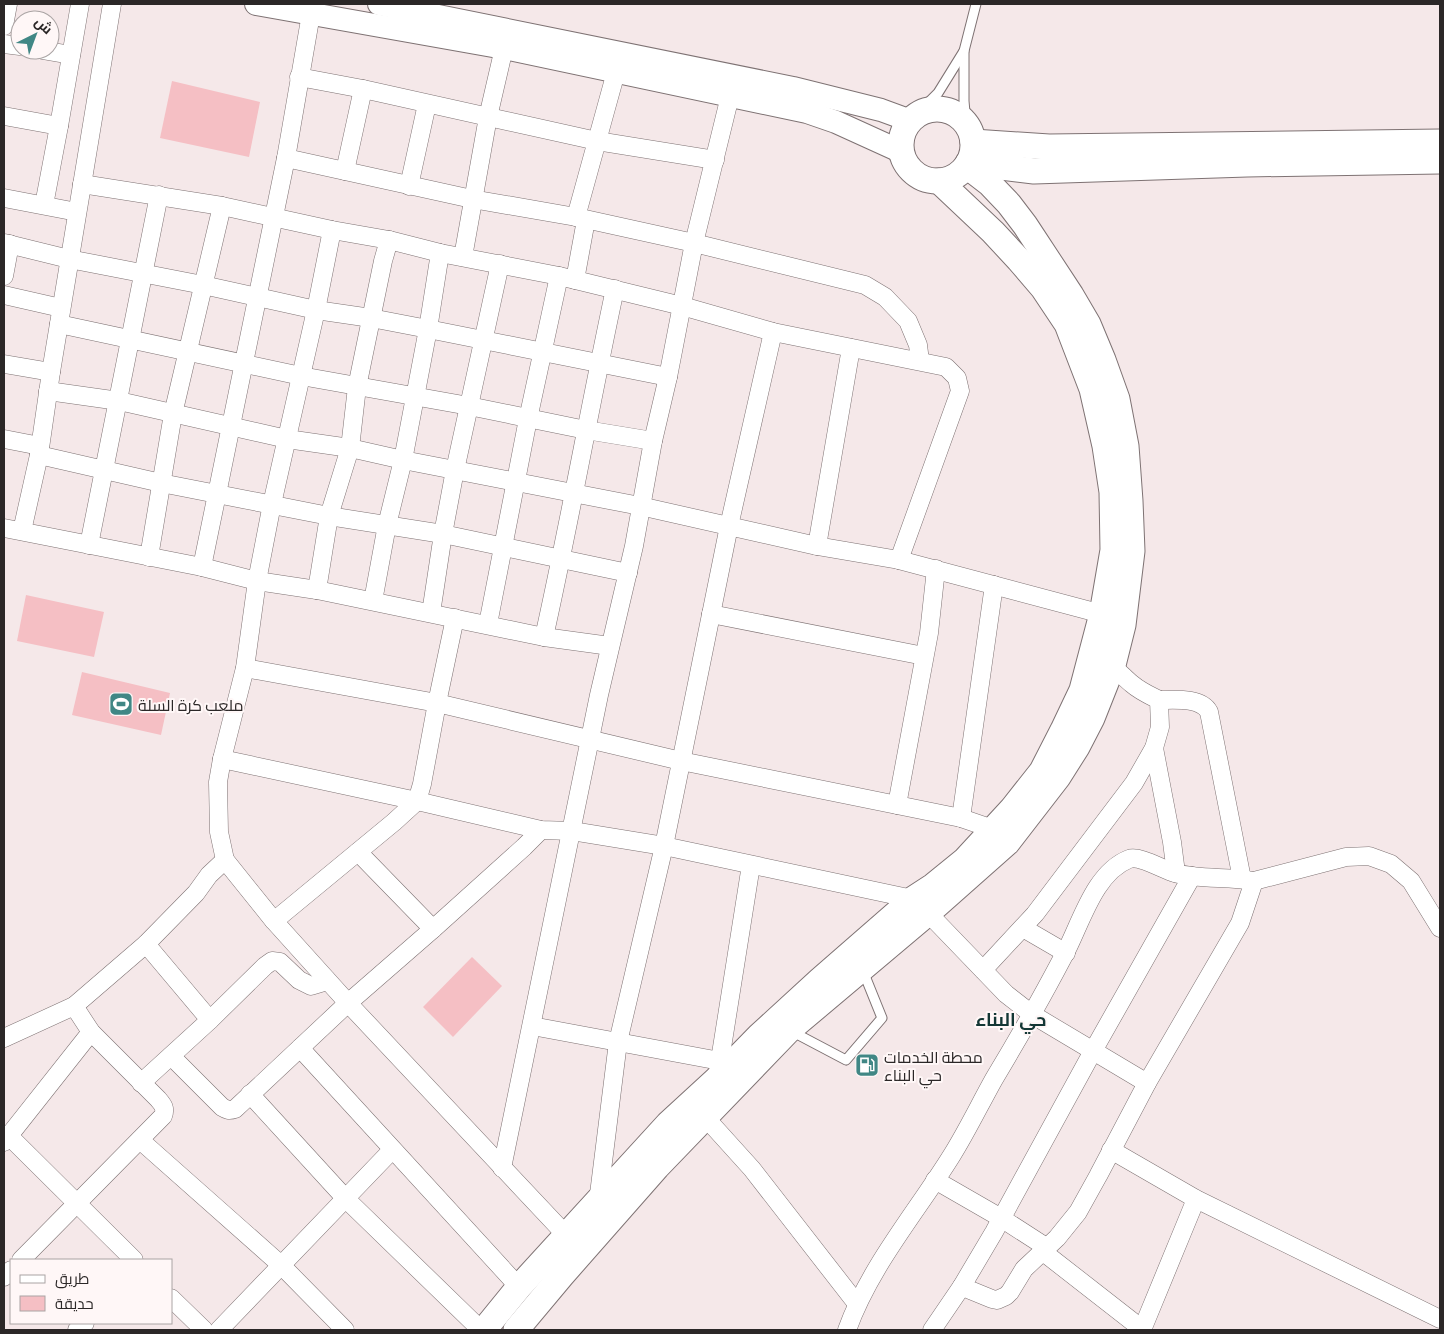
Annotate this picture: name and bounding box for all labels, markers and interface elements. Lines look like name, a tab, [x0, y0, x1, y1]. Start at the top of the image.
north arrow	[10, 10, 60, 60]
text: ش	[31, 13, 56, 38]
sports icon: ملعب كرة السلة	[108, 691, 134, 717]
place label: ملعب كرة السلة	[138, 695, 244, 715]
district label: حي البناء	[975, 1008, 1047, 1035]
place label: محطة الخدمات حي البناء	[884, 1047, 983, 1089]
fuel station icon: محطة الخدمات حي البناء	[854, 1052, 880, 1078]
legend	[10, 1259, 172, 1324]
text: طريق	[55, 1269, 89, 1289]
text: حديقة	[55, 1294, 94, 1312]

